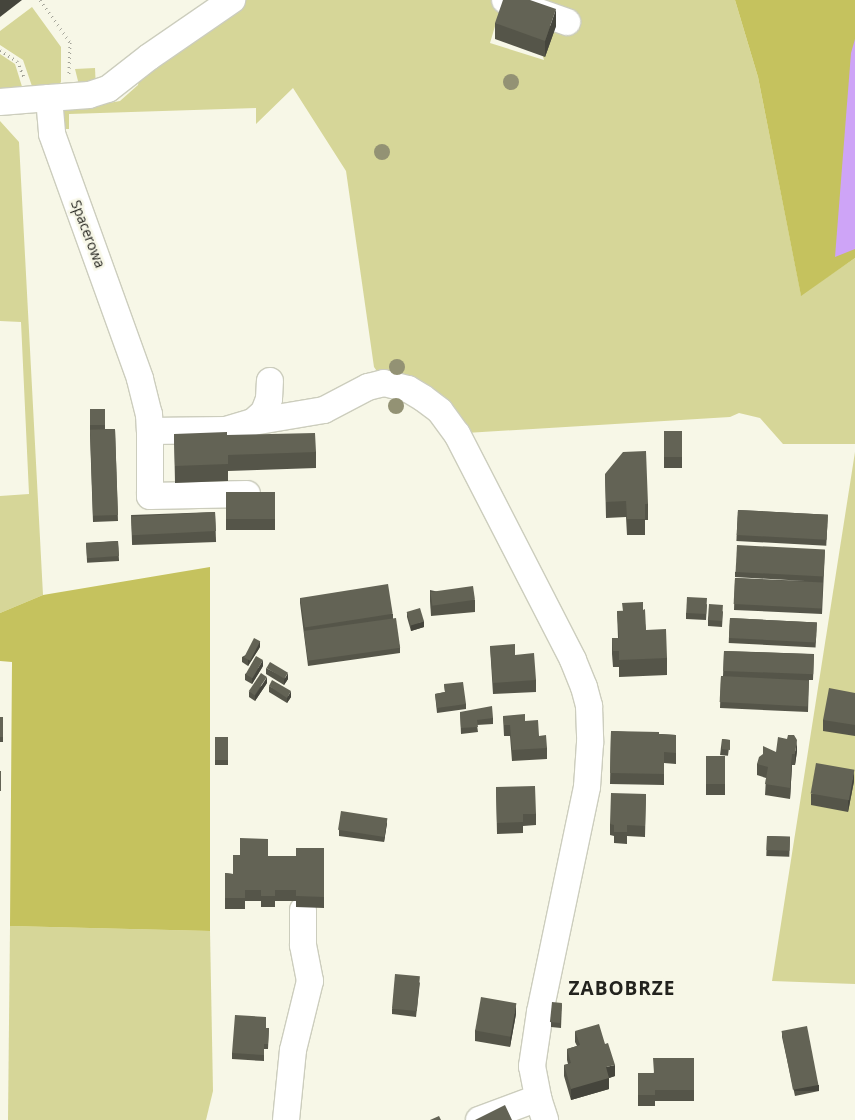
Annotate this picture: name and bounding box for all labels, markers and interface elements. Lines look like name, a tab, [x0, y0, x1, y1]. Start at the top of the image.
street label: Spacerowa	[67, 198, 109, 270]
district label: ZABOBRZE	[568, 978, 676, 1000]

